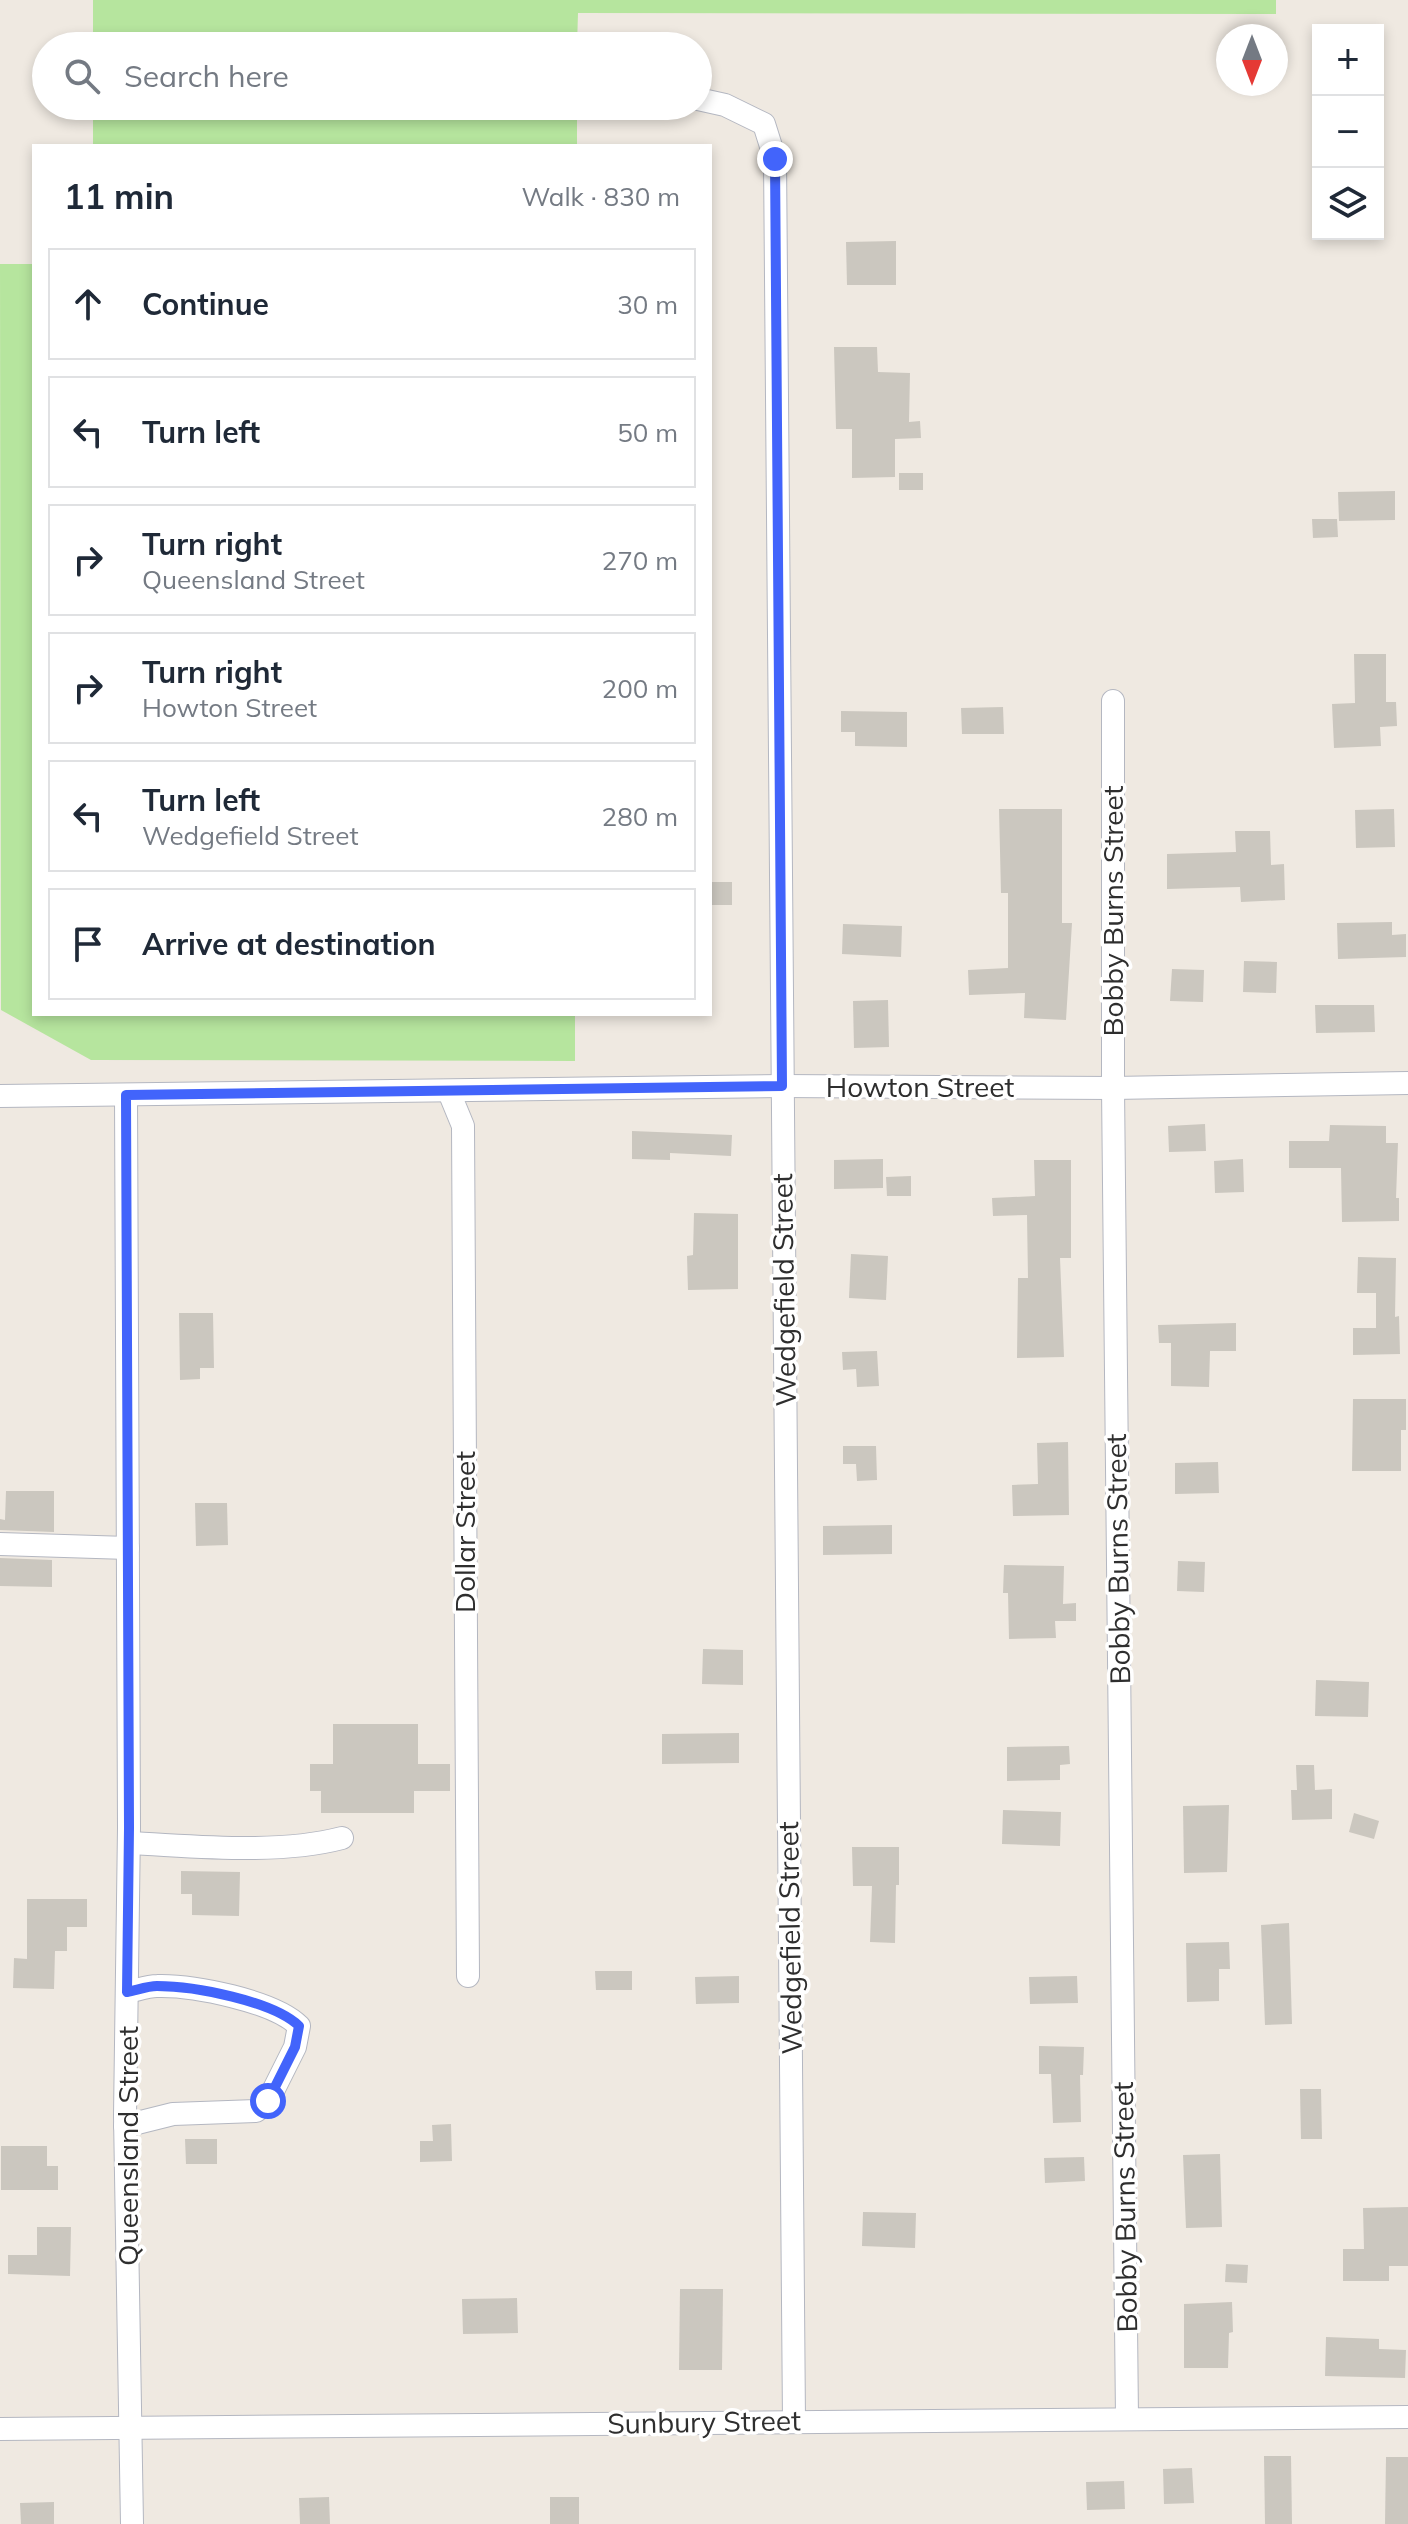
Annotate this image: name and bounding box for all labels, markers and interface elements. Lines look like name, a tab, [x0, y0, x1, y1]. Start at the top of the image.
north arrow	[1216, 24, 1288, 96]
map controls	[1312, 24, 1384, 240]
button: +	[1312, 24, 1384, 96]
search box	[32, 32, 712, 120]
icon: search	[60, 54, 104, 98]
text: Search here	[124, 57, 289, 95]
button: −	[1312, 96, 1384, 168]
route end	[757, 141, 793, 177]
button: layers	[1312, 168, 1384, 240]
text: 11 min	[64, 175, 174, 218]
text: Walk · 830 m	[521, 180, 680, 213]
icon: ahead	[66, 282, 110, 326]
text: Continue	[142, 285, 269, 323]
text: 30 m	[617, 288, 678, 321]
icon: left	[66, 410, 110, 454]
text: Turn left	[142, 413, 260, 451]
text: 50 m	[617, 416, 678, 449]
text: Turn right	[142, 525, 282, 563]
icon: right	[66, 538, 110, 582]
text: 270 m	[602, 544, 678, 577]
text: Queensland Street	[142, 563, 365, 596]
text: Turn right	[142, 653, 282, 691]
icon: right	[66, 666, 110, 710]
text: 200 m	[602, 672, 678, 705]
text: Howton Street	[142, 691, 317, 724]
text: Turn left	[142, 781, 260, 819]
street label: Bobby Burns Street	[1095, 785, 1130, 1037]
icon: left	[66, 794, 110, 838]
text: 280 m	[602, 800, 678, 833]
text: Wedgefield Street	[142, 819, 358, 852]
icon: arrive	[66, 922, 110, 966]
text: Arrive at destination	[142, 925, 436, 963]
street label: Howton Street	[826, 1069, 1014, 1104]
street label: Wedgefield Street	[764, 1173, 803, 1407]
street label: Bobby Burns Street	[1098, 1433, 1137, 1685]
street label: Dollar Street	[447, 1451, 482, 1613]
street label: Wedgefield Street	[770, 1821, 809, 2055]
street label: Queensland Street	[110, 2026, 145, 2266]
street label: Bobby Burns Street	[1105, 2081, 1144, 2333]
route start	[250, 2083, 286, 2119]
street label: Sunbury Street	[607, 2402, 801, 2441]

